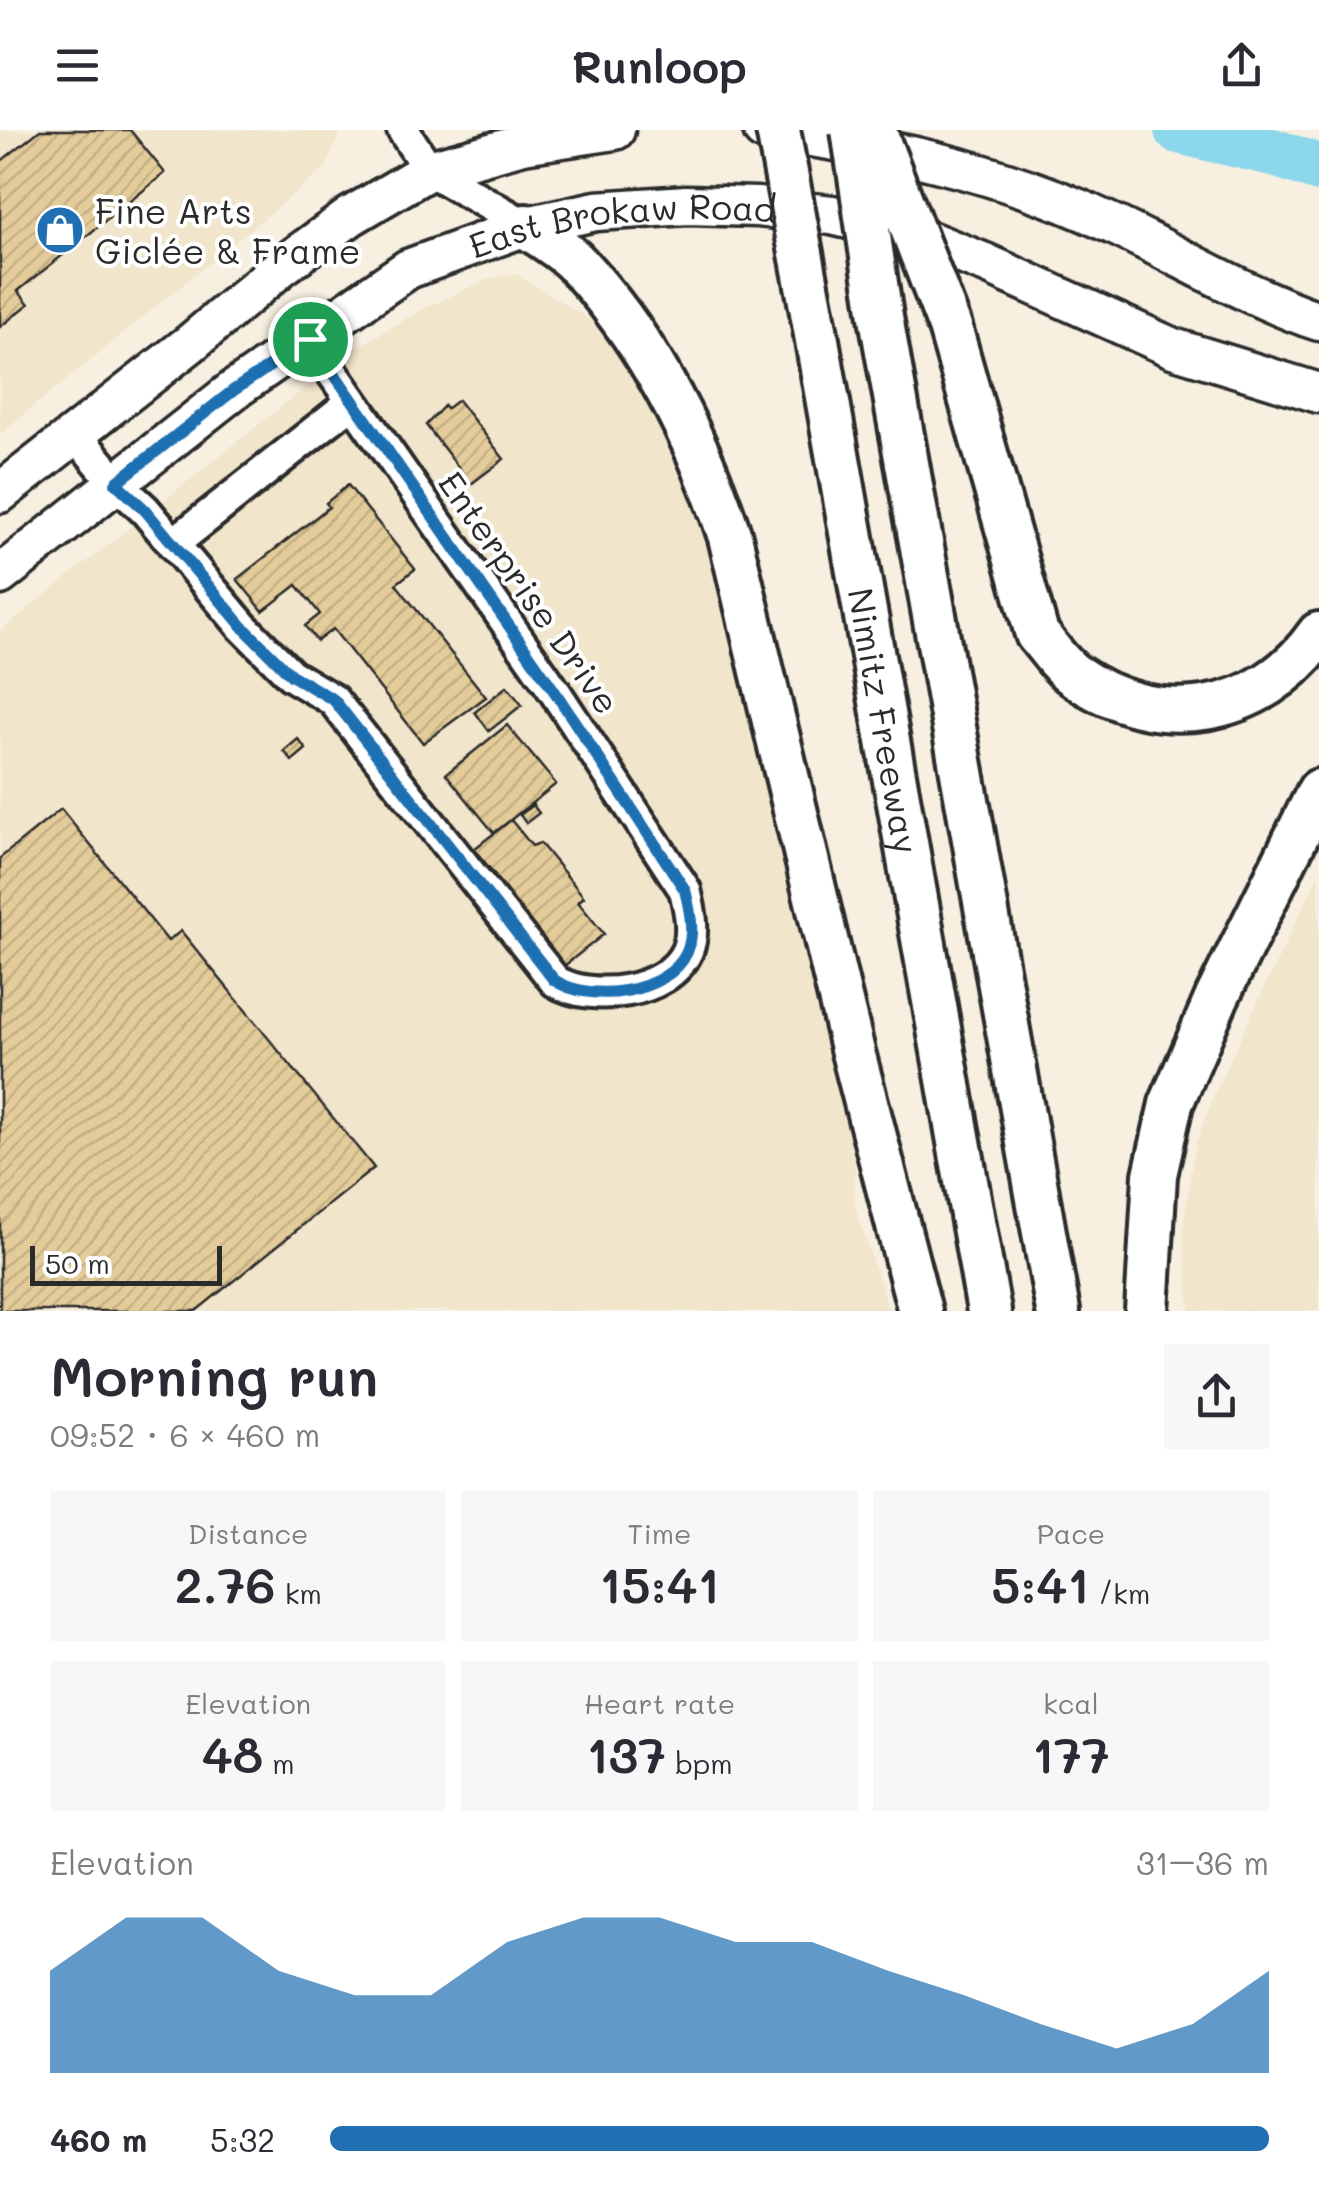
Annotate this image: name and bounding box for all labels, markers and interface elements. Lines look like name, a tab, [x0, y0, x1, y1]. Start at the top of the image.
text: Runloop	[572, 36, 747, 94]
icon: menu	[50, 38, 105, 93]
icon: share	[1214, 38, 1269, 93]
street label: East Brokaw Road	[462, 182, 778, 268]
place label: Fine Arts Giclée & Frame	[95, 187, 361, 273]
shop icon: Fine Arts Giclée & Frame	[34, 204, 86, 256]
pin	[268, 297, 353, 382]
icon: arrive	[283, 312, 338, 367]
street label: Enterprise Drive	[429, 462, 631, 722]
street label: Nimitz Freeway	[838, 584, 931, 857]
scale bar	[30, 1241, 222, 1286]
text: 50 m	[45, 1245, 110, 1281]
text: Morning run	[50, 1339, 378, 1411]
button: share	[1164, 1344, 1269, 1449]
text: 09:52 · 6 × 460 m	[50, 1413, 320, 1455]
text: Distance	[188, 1515, 308, 1551]
text: Time	[628, 1515, 691, 1551]
text: Pace	[1037, 1515, 1105, 1551]
text: 2.76	[174, 1551, 276, 1617]
text: 15:41	[599, 1551, 720, 1617]
text: 5:41	[991, 1551, 1089, 1617]
text: km	[276, 1575, 322, 1611]
text: /km	[1089, 1575, 1150, 1611]
text: Elevation	[185, 1685, 311, 1721]
text: Heart rate	[584, 1685, 735, 1721]
text: kcal	[1043, 1685, 1099, 1721]
text: 48	[202, 1721, 263, 1787]
text: 137	[586, 1721, 666, 1787]
text: 177	[1032, 1721, 1110, 1787]
text: m	[263, 1745, 295, 1781]
text: bpm	[666, 1745, 733, 1781]
text: Elevation	[50, 1841, 194, 1883]
text: 31–36 m	[1136, 1841, 1269, 1883]
text: 460 m	[50, 2118, 147, 2160]
text: 5:32	[210, 2118, 275, 2160]

